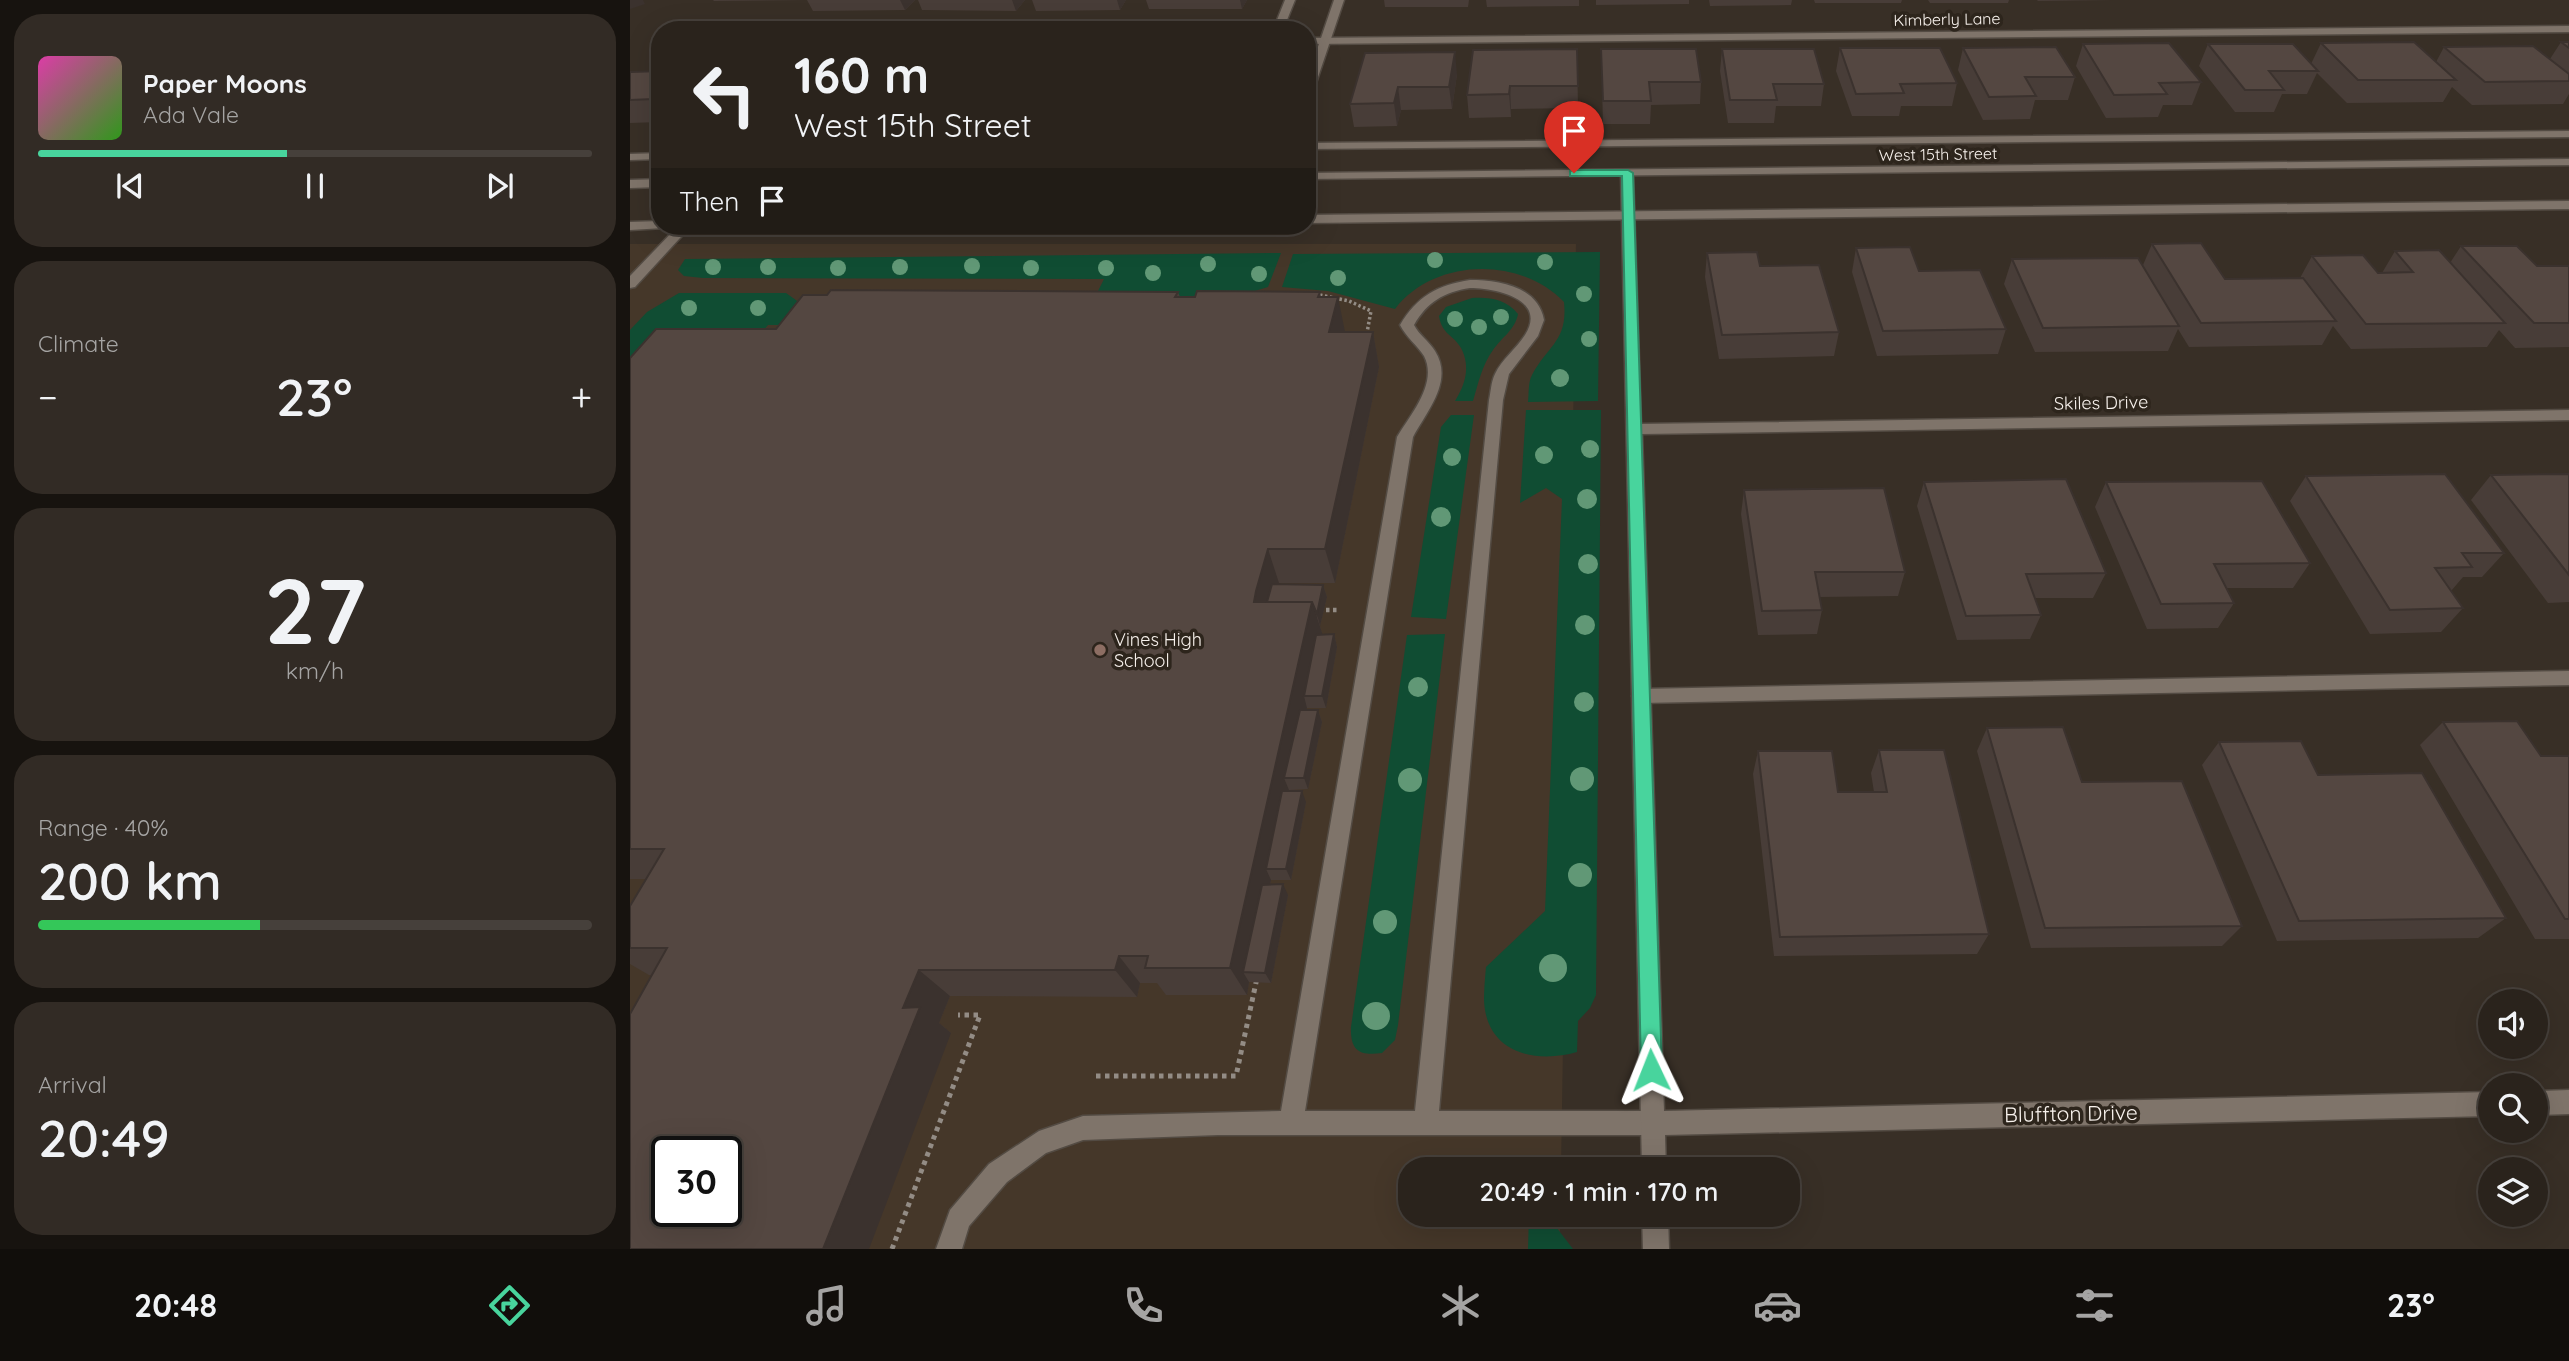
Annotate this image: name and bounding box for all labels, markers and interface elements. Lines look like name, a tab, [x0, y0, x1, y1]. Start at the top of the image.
street label: Kimberly Lane	[1893, 8, 2001, 30]
text: 160 m	[794, 44, 929, 105]
icon: left	[679, 49, 770, 140]
text: Paper Moons	[143, 67, 307, 100]
text: Ada Vale	[143, 100, 239, 129]
pin	[1544, 101, 1604, 173]
text: West 15th Street	[794, 105, 1032, 145]
icon: arrive	[1555, 112, 1593, 150]
street label: West 15th Street	[1878, 143, 1998, 165]
icon: previous	[111, 167, 149, 205]
icon: pause	[296, 167, 334, 205]
icon: next	[481, 167, 519, 205]
icon: arrive	[753, 182, 791, 220]
text: Then	[679, 185, 739, 218]
text: Climate	[38, 329, 119, 358]
text: 23°	[276, 364, 352, 429]
text: −	[38, 373, 58, 421]
text: +	[571, 373, 592, 421]
street label: Skiles Drive	[2054, 390, 2148, 415]
text: 27	[264, 553, 366, 667]
place label: Vines High School	[1114, 628, 1202, 672]
marker: Vines High School	[1092, 642, 1108, 658]
text: km/h	[286, 656, 344, 685]
text: Range · 40%	[38, 813, 168, 842]
text: 200 km	[38, 848, 222, 913]
map controls	[2478, 989, 2548, 1227]
button: sound	[2478, 989, 2548, 1059]
position arrow	[1614, 1033, 1688, 1107]
text: Arrival	[38, 1070, 107, 1099]
button: search	[2478, 1073, 2548, 1143]
street label: Bluffton Drive	[2004, 1099, 2138, 1127]
text: 20:49	[38, 1105, 170, 1170]
speed limit sign: 30	[651, 1136, 742, 1227]
button: layers	[2478, 1157, 2548, 1227]
text: 20:49 · 1 min · 170 m	[1480, 1175, 1718, 1208]
icon: directions	[485, 1281, 534, 1330]
icon: music	[802, 1281, 851, 1330]
icon: phone	[1119, 1281, 1168, 1330]
icon: climate	[1436, 1281, 1485, 1330]
icon: car	[1753, 1281, 1802, 1330]
icon: filters	[2070, 1281, 2119, 1330]
text: 20:48	[134, 1285, 217, 1325]
text: 23°	[2387, 1285, 2435, 1325]

